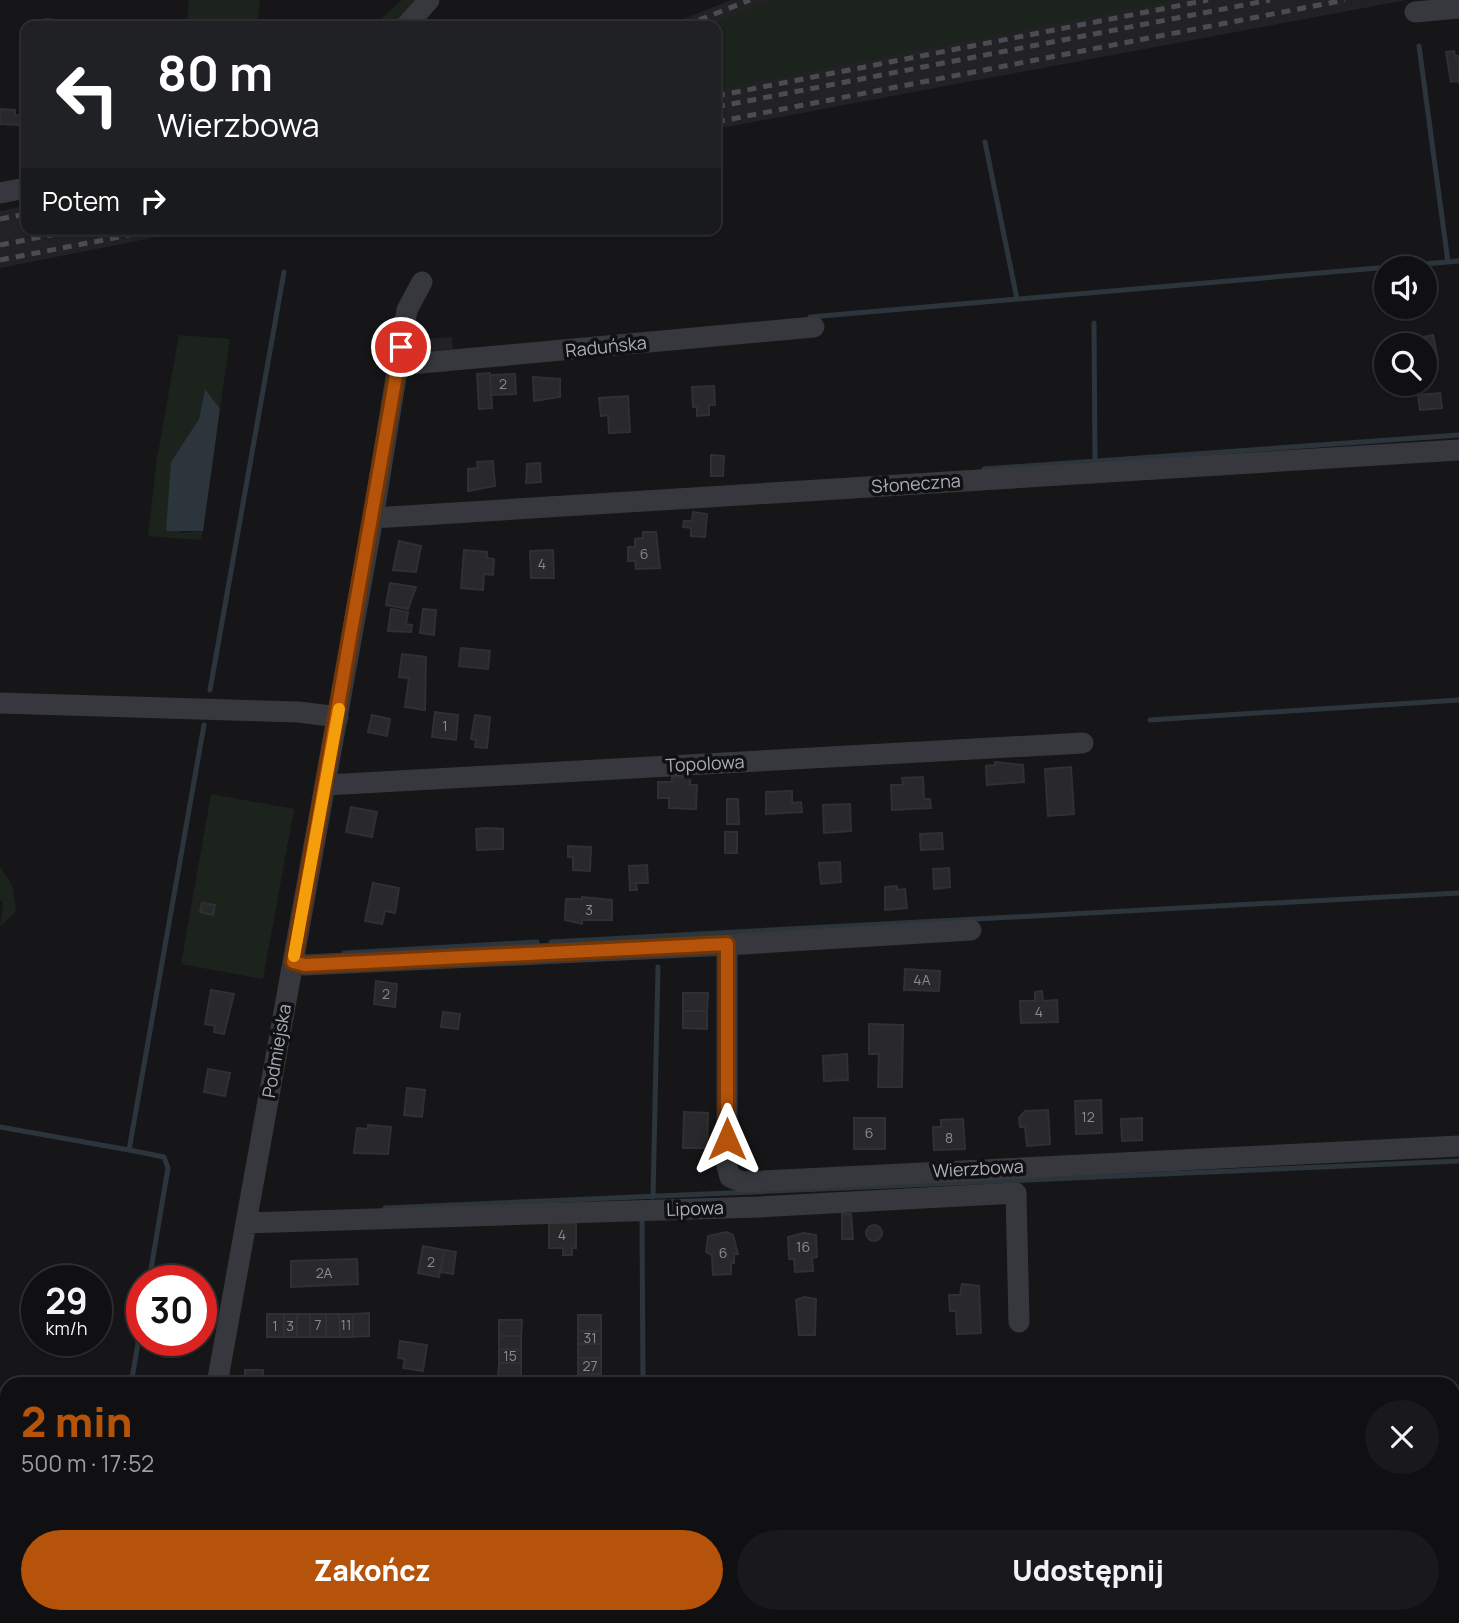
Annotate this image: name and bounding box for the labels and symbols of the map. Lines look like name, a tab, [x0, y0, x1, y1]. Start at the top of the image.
pin	[371, 317, 431, 377]
street label: Raduńska	[564, 330, 648, 362]
house number: 2	[499, 374, 507, 393]
street label: Słoneczna	[870, 468, 961, 498]
house number: 6	[640, 544, 648, 563]
house number: 4	[538, 554, 546, 573]
house number: 1	[442, 716, 448, 735]
street label: Topolowa	[665, 749, 745, 777]
house number: 3	[585, 900, 593, 919]
house number: 4A	[913, 970, 931, 989]
house number: 2	[382, 984, 390, 1003]
street label: Podmiejska	[256, 1002, 296, 1100]
house number: 4	[1035, 1002, 1043, 1021]
position arrow	[690, 1102, 764, 1176]
house number: 12	[1081, 1107, 1095, 1126]
house number: 6	[865, 1123, 873, 1142]
house number: 8	[945, 1128, 953, 1147]
street label: Wierzbowa	[932, 1154, 1024, 1182]
street label: Lipowa	[666, 1195, 724, 1221]
house number: 4	[558, 1225, 566, 1244]
house number: 16	[796, 1237, 810, 1256]
house number: 6	[719, 1243, 727, 1262]
house number: 2	[427, 1252, 435, 1271]
house number: 2A	[316, 1263, 332, 1282]
speed limit sign: 30	[126, 1265, 217, 1356]
house number: 7	[314, 1315, 322, 1334]
house number: 11	[341, 1315, 351, 1334]
house number: 1	[272, 1316, 278, 1335]
house number: 3	[286, 1316, 294, 1335]
house number: 31	[583, 1328, 597, 1347]
house number: 15	[503, 1346, 517, 1365]
house number: 27	[582, 1356, 598, 1375]

